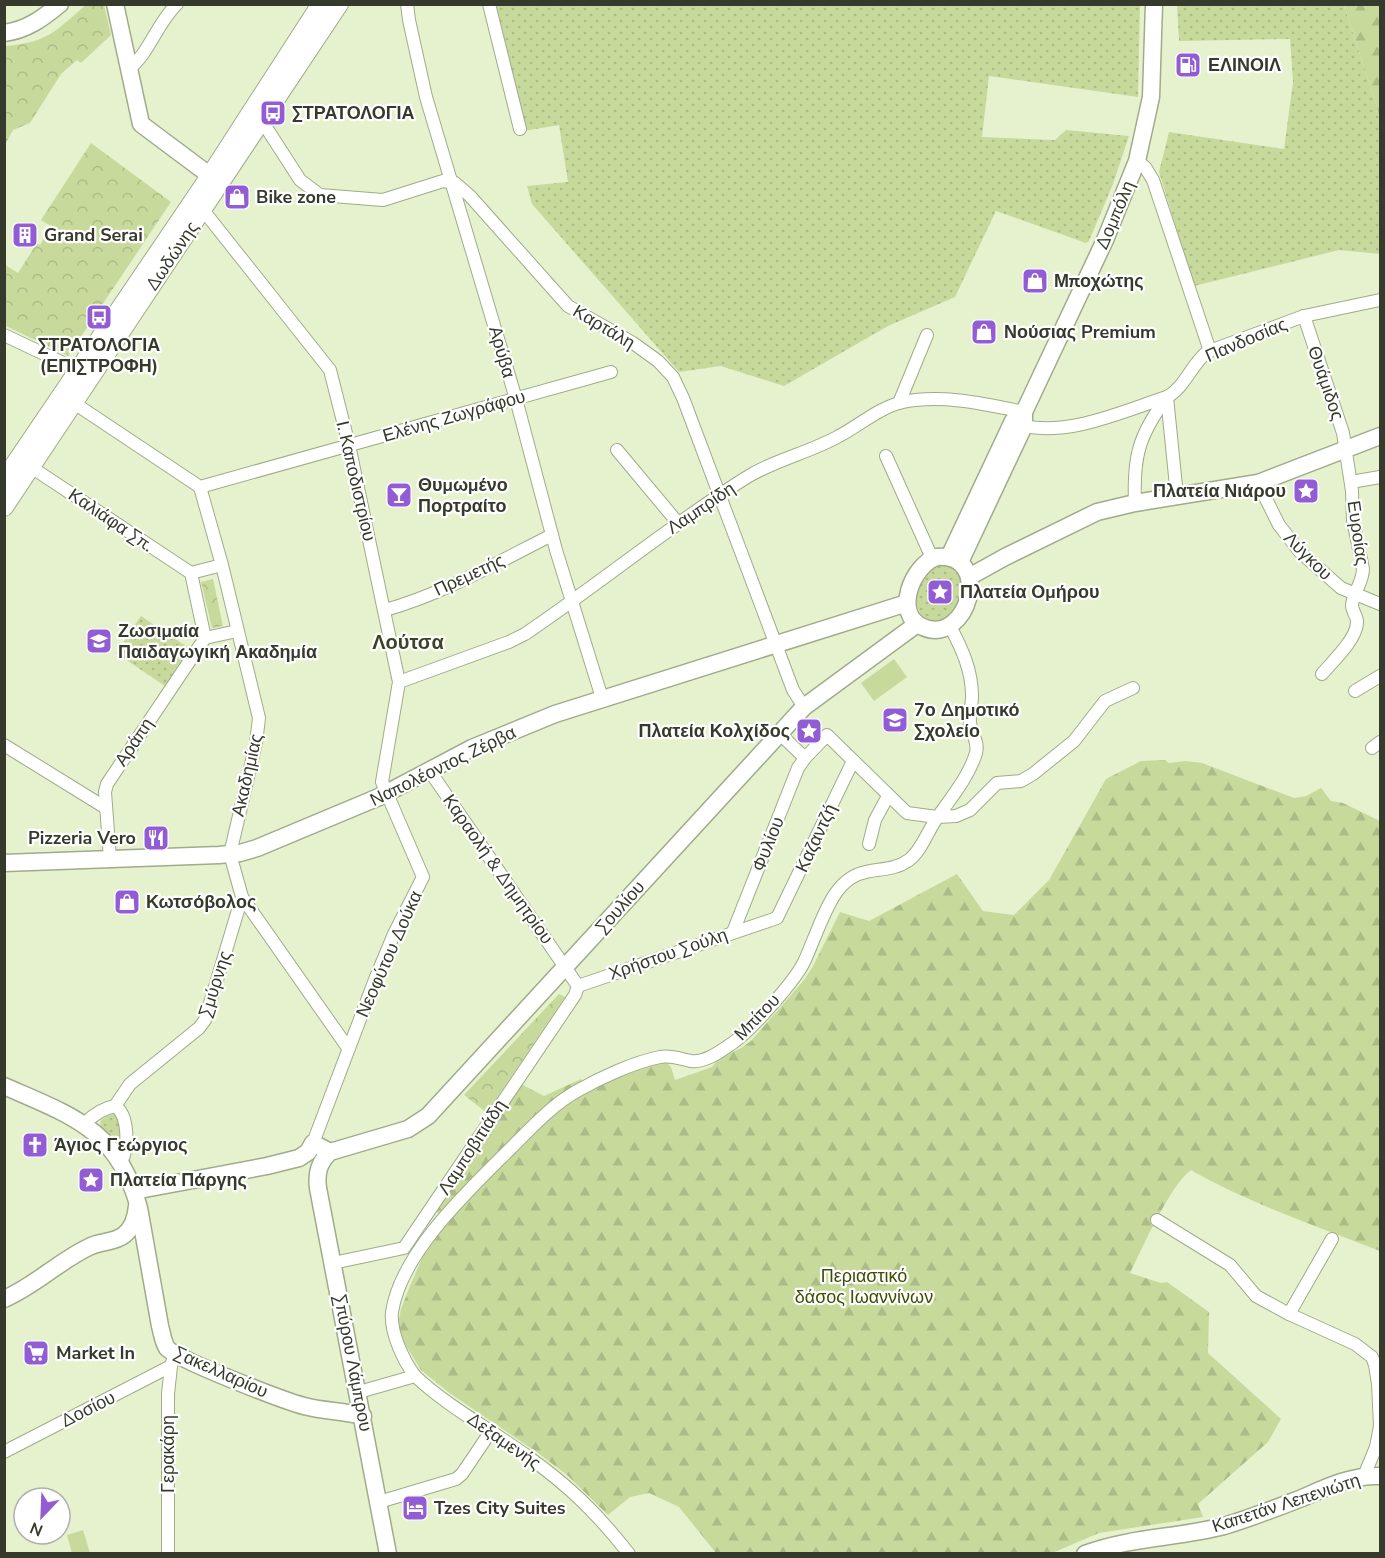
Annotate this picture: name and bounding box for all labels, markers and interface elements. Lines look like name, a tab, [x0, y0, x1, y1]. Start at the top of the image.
fuel station icon: ΕΛΙΝΟΙΛ	[1173, 50, 1203, 80]
place label: ΕΛΙΝΟΙΛ	[1208, 53, 1281, 77]
bus stop icon: ΣΤΡΑΤΟΛΟΓΙΑ	[258, 98, 288, 128]
place label: ΣΤΡΑΤΟΛΟΓΙΑ	[292, 101, 415, 125]
street label: Δομπόλη	[1090, 177, 1140, 253]
shop icon: Bike zone	[222, 182, 252, 212]
place label: Bike zone	[256, 185, 336, 209]
street label: Δωδώνης	[140, 216, 204, 295]
building icon: Grand Serai	[10, 220, 40, 250]
place label: Grand Serai	[44, 223, 143, 247]
shop icon: Μποχώτης	[1020, 266, 1050, 296]
place label: Μποχώτης	[1054, 269, 1144, 293]
street label: Καρτάλη	[568, 299, 640, 355]
bus stop icon: ΣΤΡΑΤΟΛΟΓΙΑ (ΕΠΙΣΤΡΟΦΗ)	[84, 302, 114, 332]
street label: Πανδοσίας	[1201, 312, 1291, 368]
shop icon: Νούσιας Premium	[969, 317, 999, 347]
place label: Νούσιας Premium	[1004, 320, 1156, 344]
street label: Αρύβα	[483, 323, 521, 381]
place label: ΣΤΡΑΤΟΛΟΓΙΑ (ΕΠΙΣΤΡΟΦΗ)	[38, 333, 160, 378]
street label: Θυάμιδος	[1302, 343, 1350, 424]
street label: Ελένης Ζωγράφου	[380, 384, 528, 448]
street label: Ι. Καποδιστρίου	[330, 418, 382, 544]
place label: Θυμωμένο Πορτραίτο	[418, 473, 508, 518]
street label: Λαμπρίδη	[662, 476, 740, 540]
place icon: Πλατεία Νιάρου	[1291, 476, 1321, 506]
place label: Πλατεία Νιάρου	[1153, 479, 1286, 503]
bar icon: Θυμωμένο Πορτραίτο	[384, 480, 414, 510]
street label: Καλιάφα Σπ.	[64, 483, 158, 557]
street label: Ευροίας	[1342, 499, 1374, 567]
street label: Λύγκου	[1278, 526, 1338, 586]
street label: Πρεμετής	[430, 548, 508, 602]
place icon: Πλατεία Ομήρου	[925, 577, 955, 607]
place label: Πλατεία Ομήρου	[960, 580, 1099, 604]
place label: Ζωσιμαία Παιδαγωγική Ακαδημία	[118, 619, 317, 664]
school or university icon: Ζωσιμαία Παιδαγωγική Ακαδημία	[84, 626, 114, 656]
district label: Λούτσα	[372, 629, 444, 656]
place label: 7ο Δημοτικό Σχολείο	[914, 698, 1019, 743]
school or university icon: 7ο Δημοτικό Σχολείο	[880, 705, 910, 735]
street label: Αράπη	[109, 713, 159, 771]
place icon: Πλατεία Κολχίδος	[794, 716, 824, 746]
place label: Πλατεία Κολχίδος	[638, 719, 790, 743]
street label: Ναπολέοντος Ζέρβα	[366, 720, 520, 812]
street label: Ακαδημίας	[226, 731, 268, 819]
street label: Καραολή & Δημητρίου	[437, 789, 559, 949]
street label: Καζαντζή	[790, 800, 842, 876]
street label: Φυλίου	[746, 813, 790, 875]
restaurant icon: Pizzeria Vero	[141, 823, 171, 853]
place label: Pizzeria Vero	[28, 826, 136, 850]
street label: Σουλίου	[590, 875, 650, 939]
shop icon: Κωτσόβολος	[112, 887, 142, 917]
street label: Νεοφύτου Δούκα	[350, 887, 428, 1021]
place label: Κωτσόβολος	[146, 890, 256, 914]
street label: Χρήστου Σούλη	[605, 922, 731, 986]
street label: Σμύρνης	[193, 947, 237, 1020]
street label: Μπίτου	[729, 988, 785, 1046]
street label: Λαμποβιτιάδη	[432, 1095, 512, 1199]
church icon: Άγιος Γεώργιος	[20, 1130, 50, 1160]
place label: Άγιος Γεώργιος	[54, 1133, 188, 1157]
place icon: Πλατεία Πάργης	[76, 1165, 106, 1195]
place label: Πλατεία Πάργης	[110, 1168, 247, 1192]
park label: Περιαστικό δάσος Ιωαννίνων	[795, 1264, 933, 1309]
street label: Σπύρου Λάμπρου	[328, 1292, 378, 1434]
supermarket icon: Market In	[21, 1338, 51, 1368]
place label: Market In	[56, 1341, 135, 1365]
street label: Σακελλαρίου	[170, 1341, 272, 1403]
street label: Δοσίου	[57, 1385, 119, 1433]
street label: Δεξαμενής	[462, 1407, 546, 1475]
street label: Γερακάρη	[156, 1415, 180, 1493]
street label: Καπετάν Λεπενιώτη	[1209, 1468, 1363, 1538]
north arrow	[12, 1486, 72, 1546]
hotel icon: Tzes City Suites	[400, 1493, 430, 1523]
place label: Tzes City Suites	[434, 1496, 566, 1520]
text: N	[27, 1516, 46, 1541]

